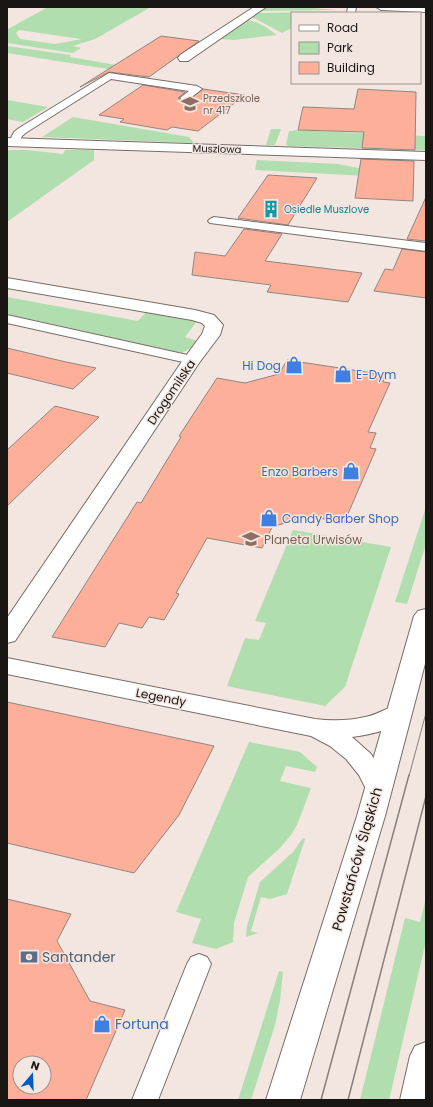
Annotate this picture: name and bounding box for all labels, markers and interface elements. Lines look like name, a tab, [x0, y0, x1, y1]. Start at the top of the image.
legend	[291, 12, 421, 84]
text: Road	[327, 19, 358, 36]
text: Park	[327, 39, 354, 56]
text: Building	[327, 59, 375, 76]
place label: Przedszkole nr 417	[203, 91, 260, 118]
school or university icon: Przedszkole nr 417	[180, 94, 200, 114]
street label: Muszlowa	[192, 141, 242, 157]
building icon: Osiedle Muszlove	[261, 199, 281, 219]
place label: Osiedle Muszlove	[284, 202, 369, 217]
shop icon: Hi Dog	[284, 355, 304, 375]
street label: Drogomilska	[143, 356, 199, 428]
place label: Hi Dog	[242, 357, 281, 374]
shop icon: E-Dym	[333, 364, 353, 384]
place label: E-Dym	[356, 366, 396, 383]
shop icon: Enzo Barbers	[341, 461, 361, 481]
place label: Enzo Barbers	[262, 463, 338, 480]
shop icon: Candy Barber Shop	[259, 508, 279, 528]
place label: Candy Barber Shop	[282, 510, 399, 527]
school or university icon: Planeta Urwisów	[241, 529, 261, 549]
place label: Planeta Urwisów	[264, 531, 362, 548]
street label: Legendy	[134, 684, 188, 710]
street label: Powstańców Śląskich	[327, 785, 387, 933]
bank icon: Santander	[19, 947, 39, 967]
place label: Santander	[42, 947, 116, 967]
shop icon: Fortuna	[92, 1014, 112, 1034]
place label: Fortuna	[115, 1014, 169, 1034]
north arrow	[12, 1055, 52, 1095]
text: N	[29, 1057, 42, 1074]

